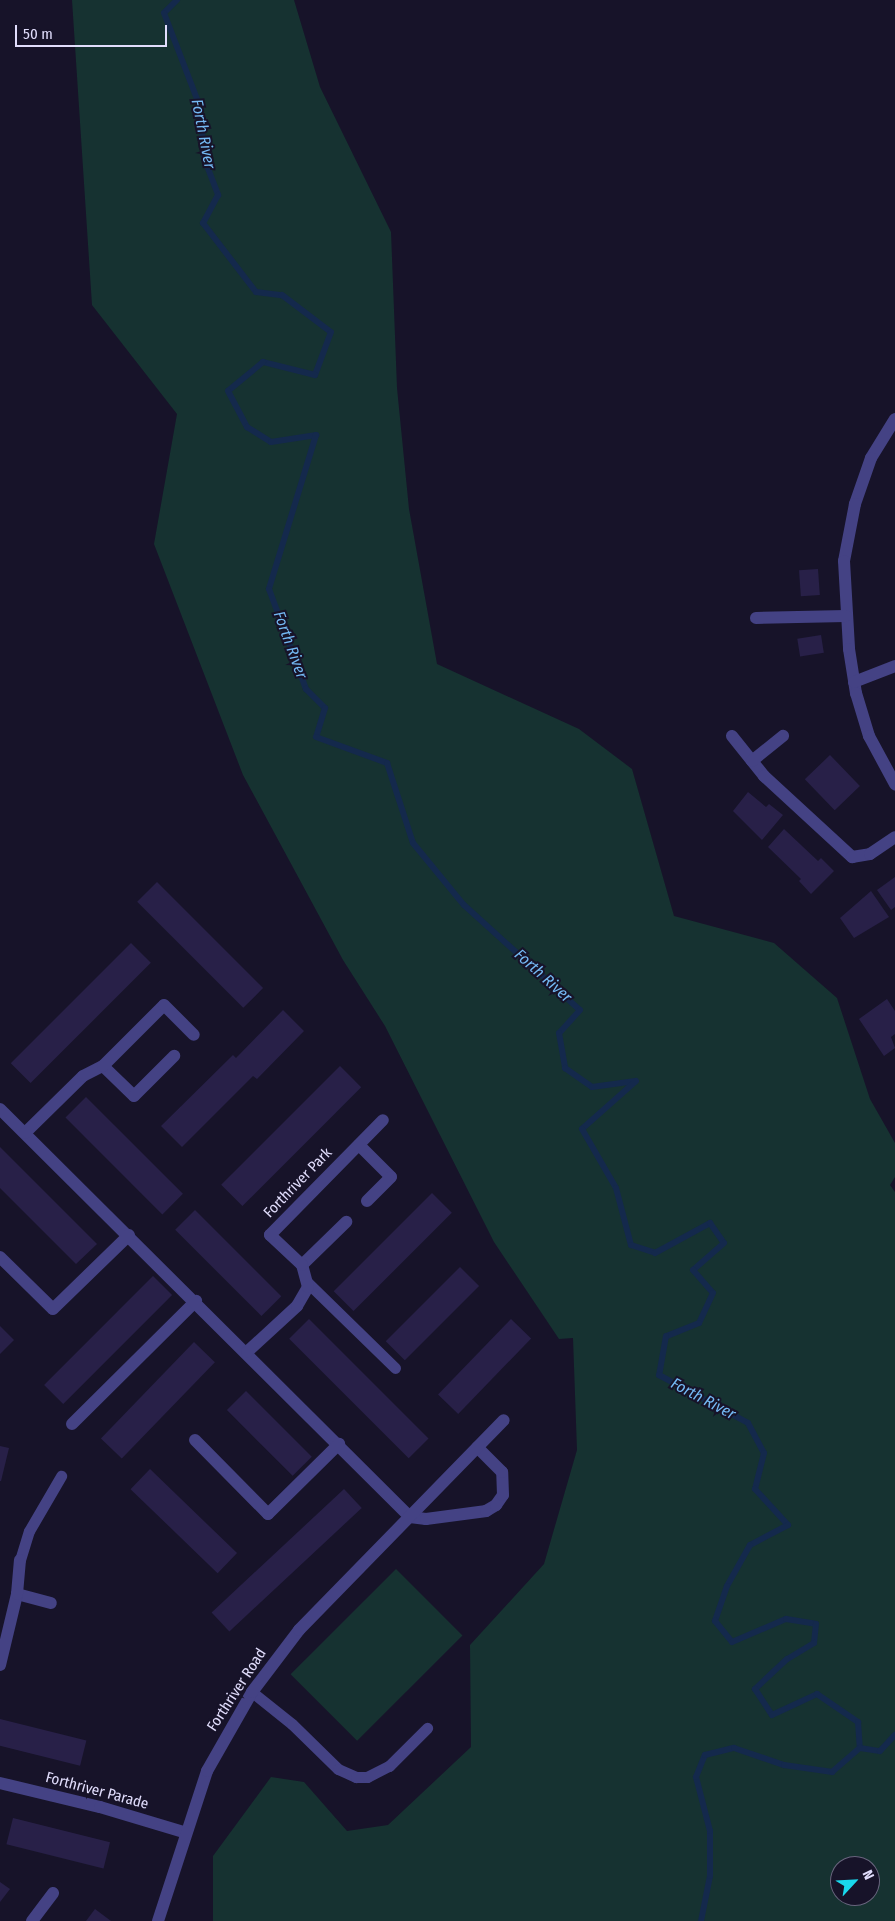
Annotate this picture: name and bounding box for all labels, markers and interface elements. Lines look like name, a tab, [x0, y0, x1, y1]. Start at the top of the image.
scale bar	[18, 15, 170, 47]
text: 50 m	[23, 25, 53, 43]
water label: Forth River	[187, 98, 219, 170]
water label: Forth River	[269, 609, 311, 681]
water label: Forth River	[510, 945, 576, 1007]
street label: Forthriver Park	[260, 1144, 336, 1222]
water label: Forth River	[667, 1374, 739, 1424]
street label: Forthriver Road	[204, 1645, 270, 1735]
street label: Forthriver Parade	[44, 1769, 150, 1813]
north arrow	[830, 1856, 880, 1906]
text: N	[859, 1867, 878, 1882]

